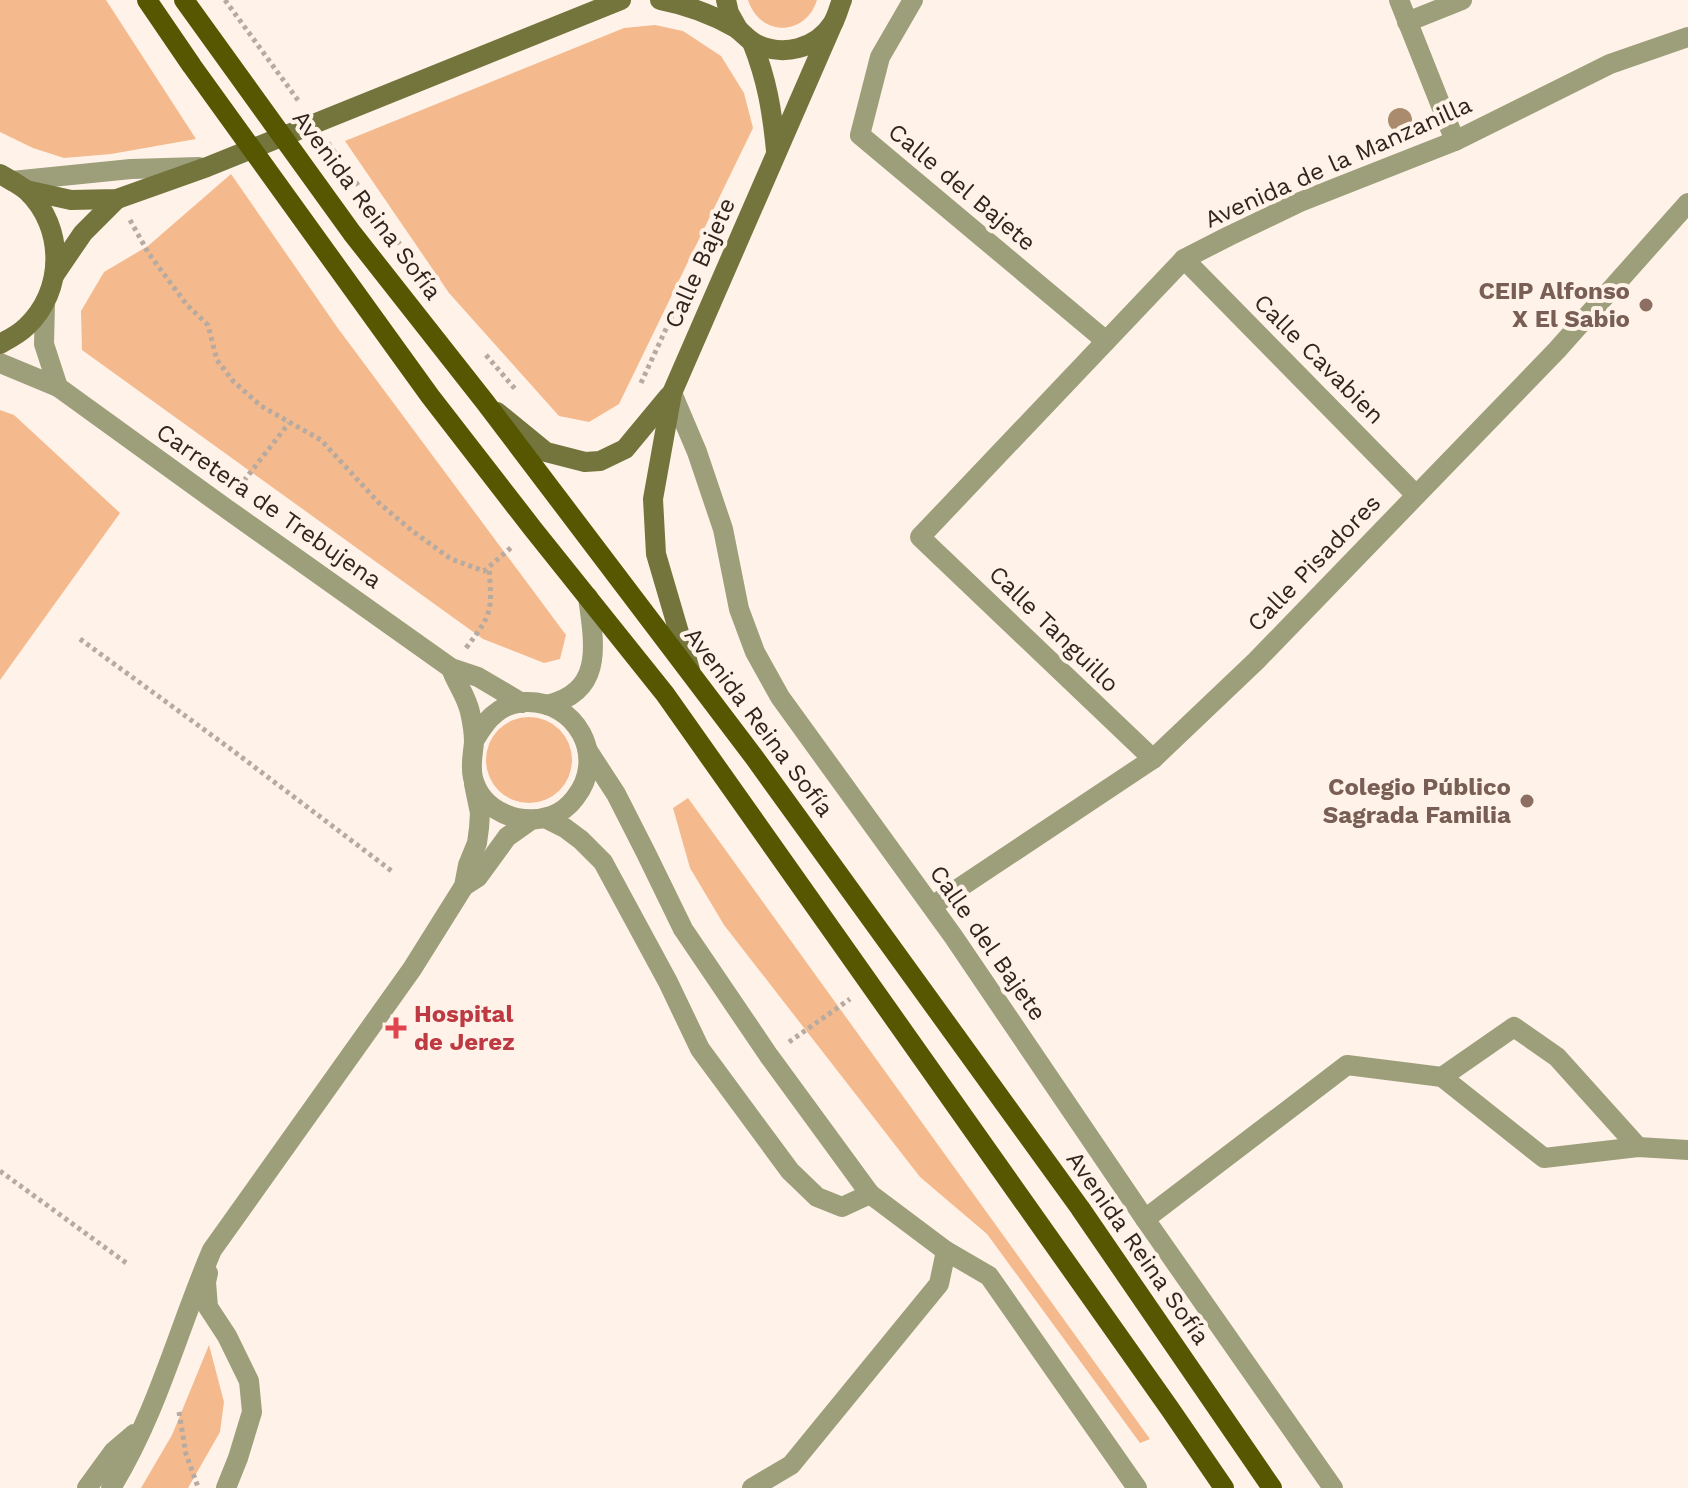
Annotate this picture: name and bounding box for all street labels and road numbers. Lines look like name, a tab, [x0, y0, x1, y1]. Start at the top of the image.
street label: Avenida de la Manzanilla	[1200, 90, 1476, 234]
street label: Avenida Reina Sofía	[287, 105, 447, 305]
street label: Calle del Bajete	[883, 117, 1041, 257]
street label: Calle Bajete	[659, 193, 741, 333]
street label: Calle Cavabien	[1248, 288, 1390, 430]
street label: Carretera de Trebujena	[151, 418, 387, 594]
street label: Calle Pisadores	[1242, 489, 1386, 637]
street label: Calle Tanguillo	[983, 560, 1125, 698]
street label: Avenida Reina Sofía	[679, 622, 839, 822]
street label: Calle del Bajete	[924, 860, 1052, 1026]
street label: Avenida Reina Sofía	[1061, 1146, 1215, 1350]

